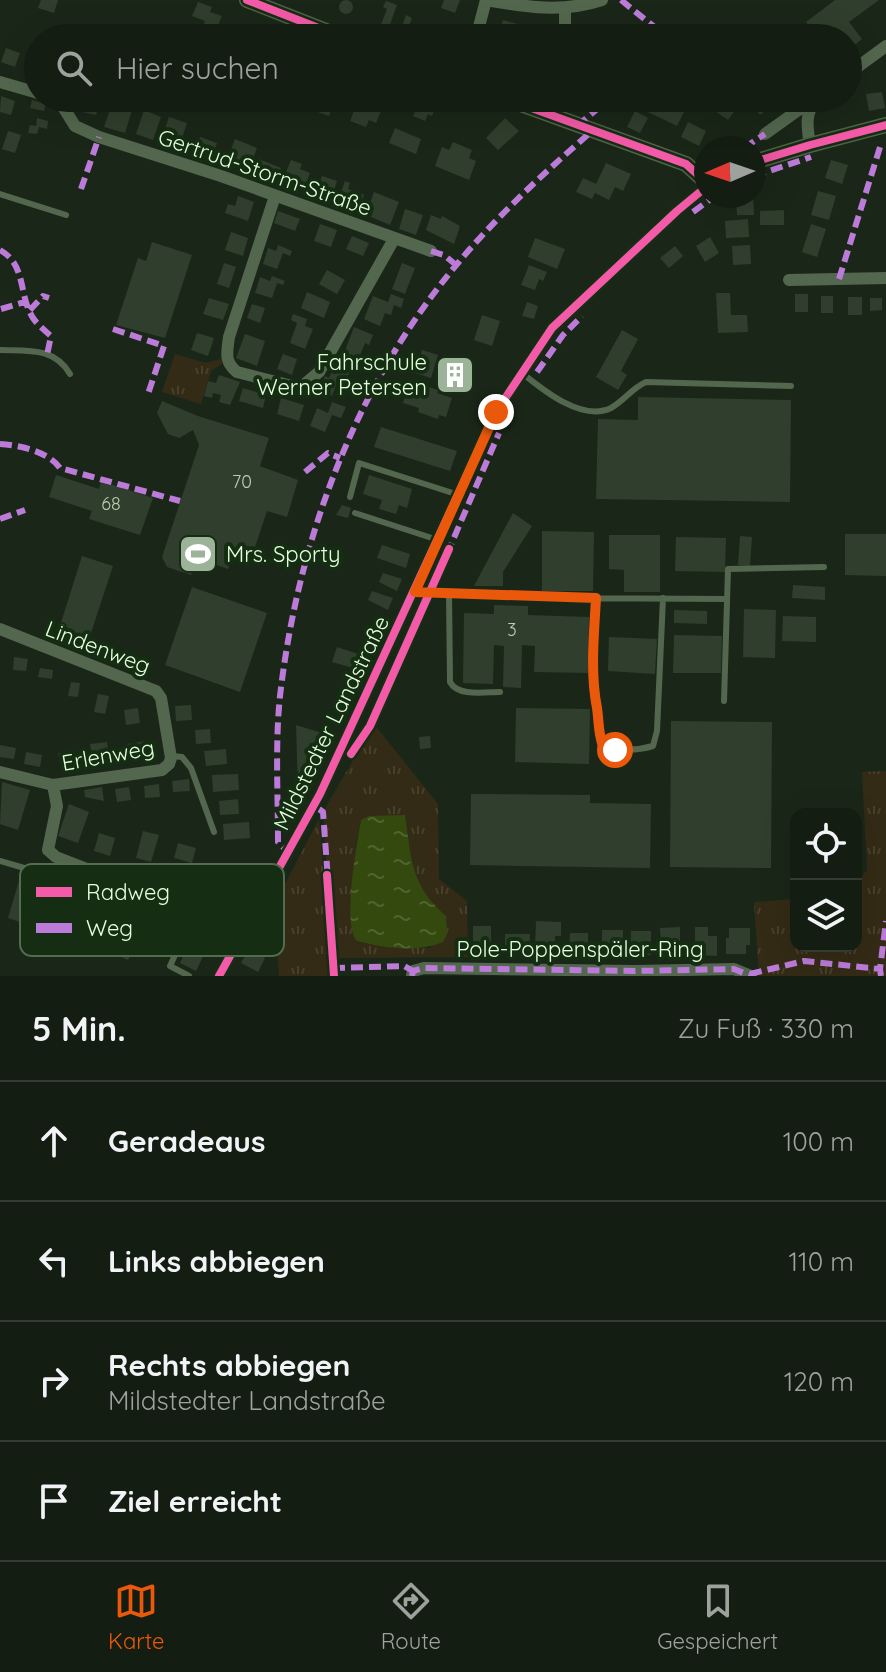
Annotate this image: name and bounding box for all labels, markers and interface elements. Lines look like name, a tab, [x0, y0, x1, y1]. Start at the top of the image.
search box	[24, 24, 862, 112]
icon: search	[52, 46, 96, 90]
text: Hier suchen	[116, 49, 279, 87]
street label: Gertrud-Storm-Straße	[155, 122, 375, 222]
north arrow	[694, 136, 766, 208]
place label: Fahrschule Werner Petersen	[257, 348, 427, 401]
building icon: Fahrschule Werner Petersen	[434, 354, 476, 396]
route end	[478, 394, 514, 430]
house number: 70	[232, 470, 252, 493]
house number: 68	[101, 492, 121, 515]
sports icon: Mrs. Sporty	[177, 533, 219, 575]
place label: Mrs. Sporty	[226, 540, 340, 568]
street label: Mildstedter Landstraße	[267, 611, 395, 835]
street label: Lindenweg	[42, 614, 154, 680]
house number: 3	[507, 618, 517, 641]
route start	[597, 732, 633, 768]
street label: Erlenweg	[60, 733, 156, 777]
map controls	[790, 808, 862, 952]
button: locate	[790, 808, 862, 880]
legend	[20, 864, 284, 956]
text: Radweg	[86, 878, 170, 906]
button: layers	[790, 880, 862, 952]
text: Weg	[86, 914, 133, 942]
street label: Pole-Poppenspäler-Ring	[456, 935, 704, 963]
text: 5 Min.	[32, 1007, 126, 1050]
text: Zu Fuß · 330 m	[678, 1012, 854, 1045]
icon: ahead	[32, 1119, 76, 1163]
text: Geradeaus	[108, 1122, 265, 1160]
text: 100 m	[783, 1125, 854, 1158]
icon: left	[32, 1239, 76, 1283]
text: Links abbiegen	[108, 1242, 325, 1280]
text: 110 m	[788, 1245, 854, 1278]
text: Rechts abbiegen	[108, 1346, 350, 1384]
icon: right	[32, 1359, 76, 1403]
text: 120 m	[784, 1365, 854, 1398]
text: Mildstedter Landstraße	[108, 1384, 386, 1417]
icon: arrive	[32, 1479, 76, 1523]
text: Ziel erreicht	[108, 1482, 282, 1520]
tab: Karte	[108, 1579, 165, 1655]
tab: Route	[381, 1579, 441, 1655]
tab: Gespeichert	[657, 1579, 778, 1655]

